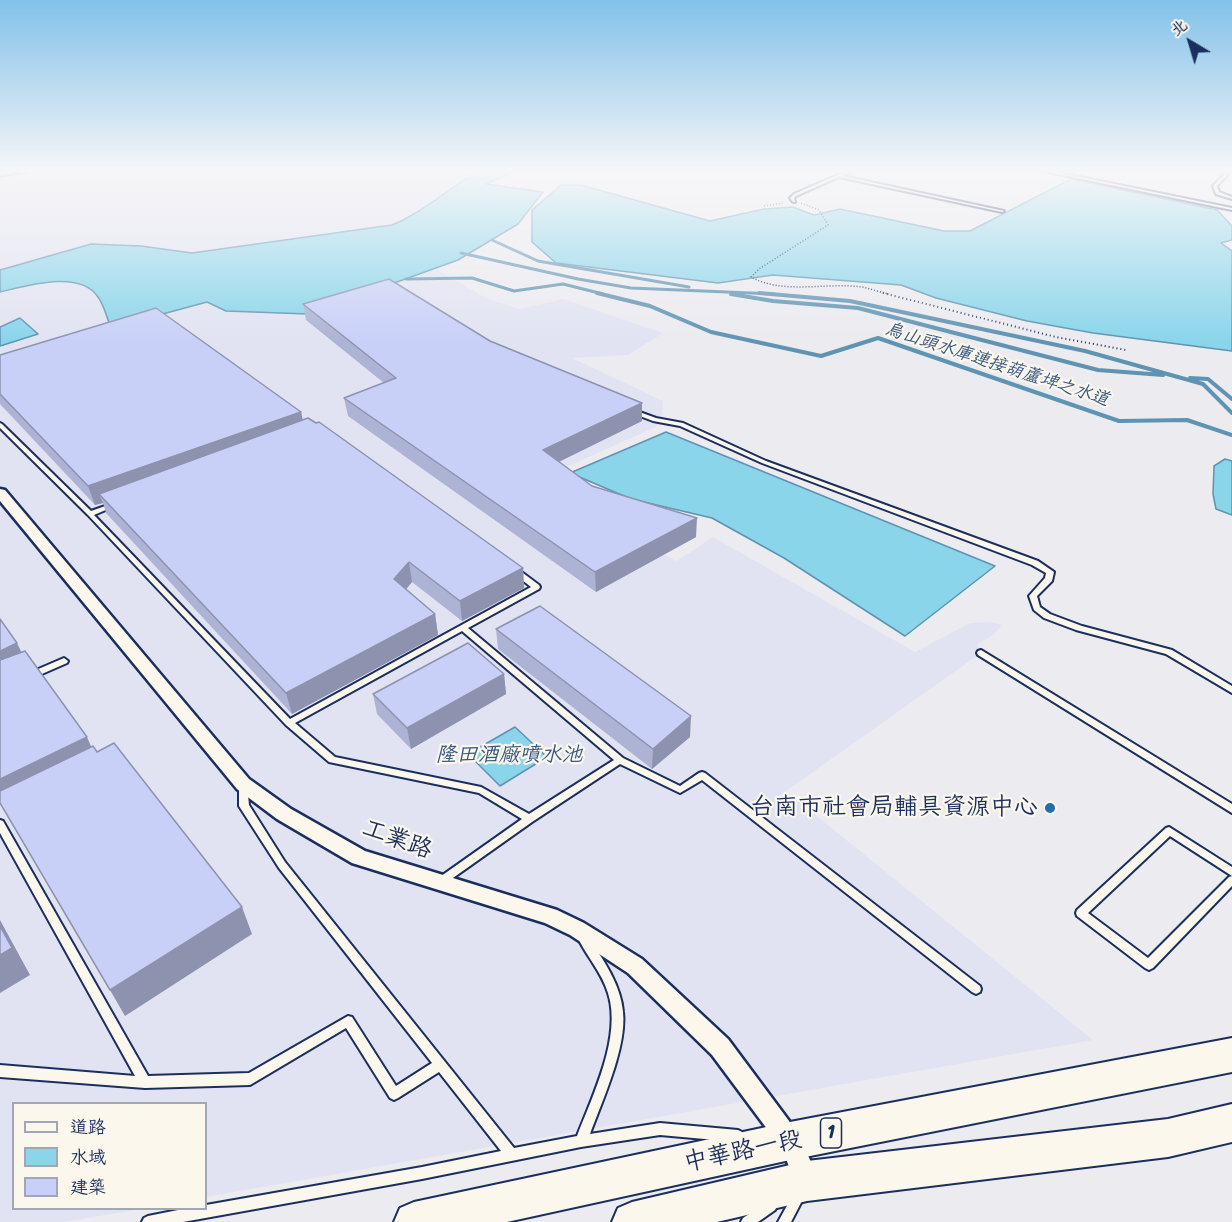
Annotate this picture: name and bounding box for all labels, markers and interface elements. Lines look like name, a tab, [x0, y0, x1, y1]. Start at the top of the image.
text: 北	[1163, 11, 1194, 44]
north arrow	[1160, 12, 1220, 72]
water label: 烏山頭水庫連接葫蘆埤之水道	[882, 319, 1112, 411]
water label: 隆田酒廠噴水池	[436, 743, 582, 769]
place label: 台南市社會局輔具資源中心	[750, 794, 1038, 822]
marker: 台南市社會局輔具資源中心	[1043, 801, 1057, 815]
street label: 工業路	[358, 814, 436, 866]
legend	[12, 1102, 207, 1210]
text: 道路	[70, 1111, 106, 1143]
road number: 1	[820, 1118, 842, 1148]
street label: 中華路一段	[681, 1125, 805, 1179]
text: 水域	[70, 1141, 106, 1173]
text: 建築	[70, 1171, 106, 1203]

